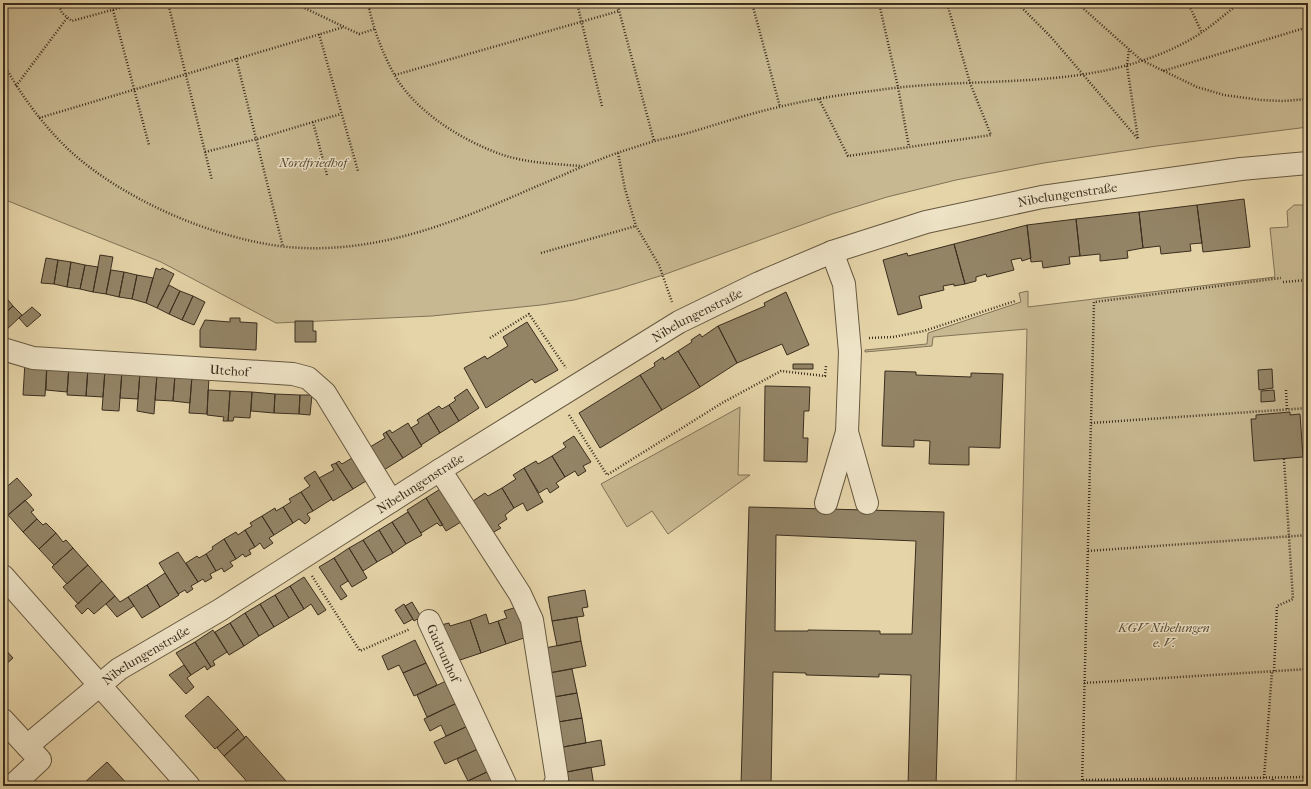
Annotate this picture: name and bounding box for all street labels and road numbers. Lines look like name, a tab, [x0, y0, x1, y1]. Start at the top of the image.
street label: Nibelungenstraße	[1016, 179, 1119, 210]
street label: Nibelungenstraße	[649, 285, 745, 345]
street label: Utehof	[209, 362, 252, 379]
street label: Nibelungenstraße	[374, 450, 467, 516]
street label: Nibelungenstraße	[99, 622, 193, 688]
street label: Gudrunhof	[423, 622, 464, 687]

